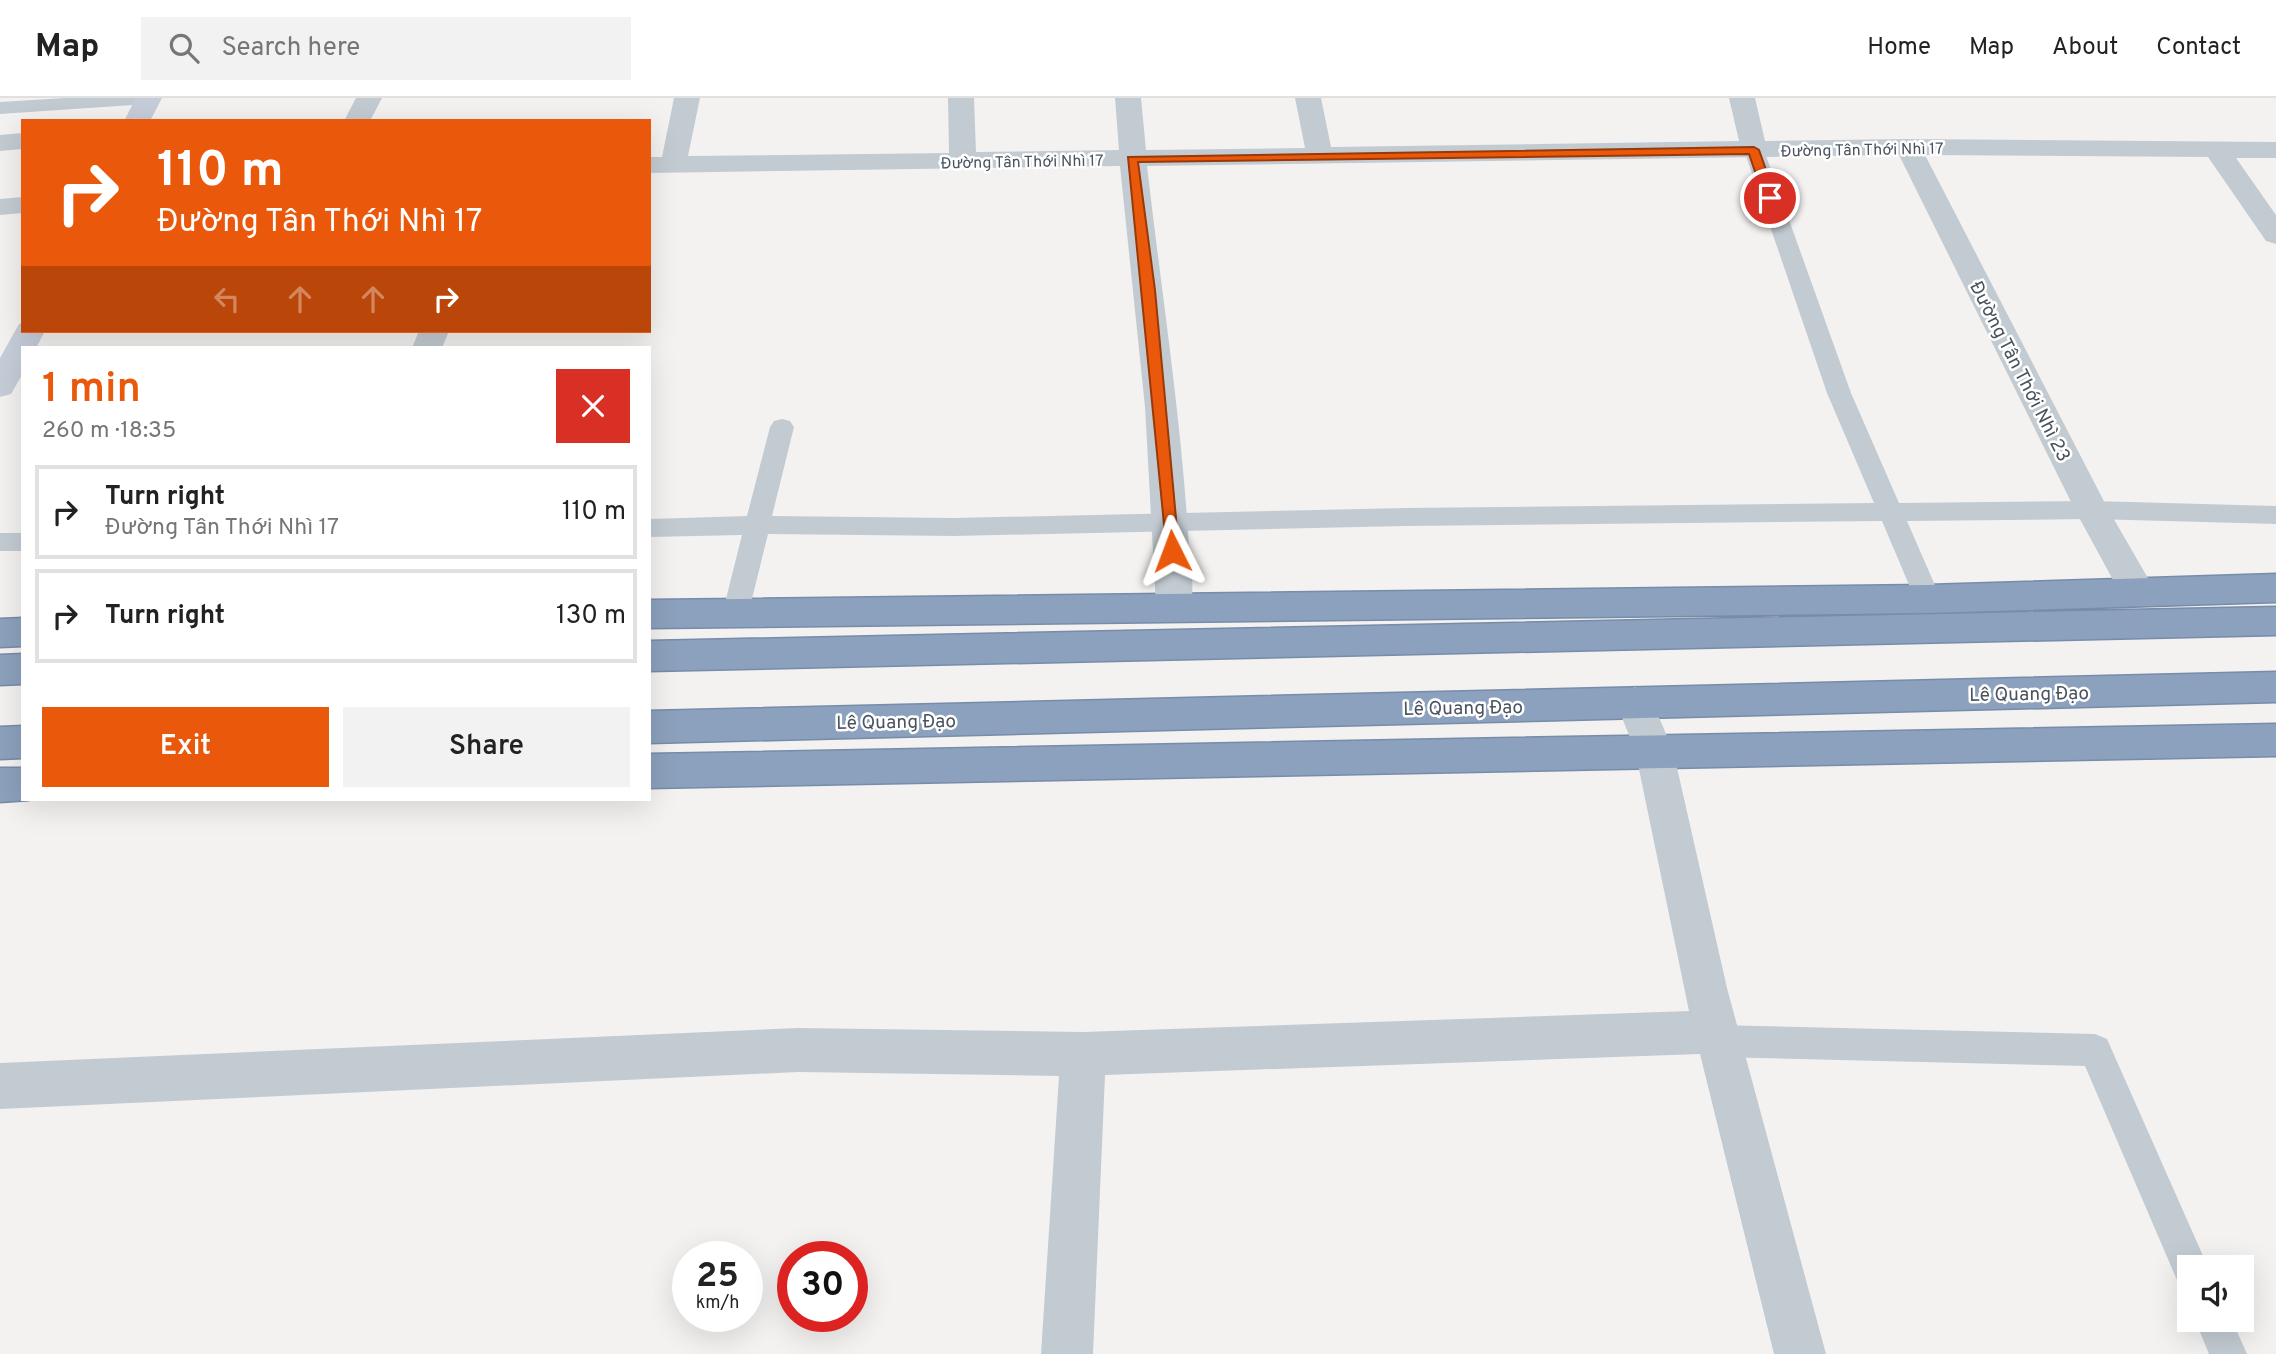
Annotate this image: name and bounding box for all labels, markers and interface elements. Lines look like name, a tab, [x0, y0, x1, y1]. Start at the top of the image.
search box	[141, 17, 631, 80]
text: Map	[35, 27, 99, 69]
icon: search	[165, 29, 203, 67]
text: Search here	[221, 32, 360, 65]
text: Home	[1867, 33, 1931, 63]
text: Map	[1969, 33, 2014, 63]
text: About	[2052, 33, 2118, 63]
text: Contact	[2156, 33, 2241, 63]
street label: Đường Tân Thới Nhì 17	[1780, 140, 1944, 162]
text: 110 m	[157, 142, 284, 204]
icon: right	[42, 147, 133, 238]
street label: Đường Tân Thới Nhì 17	[940, 152, 1104, 174]
pin	[1740, 168, 1800, 228]
icon: arrive	[1751, 179, 1789, 217]
text: Đường Tân Thới Nhì 17	[157, 203, 483, 243]
street label: Đường Tân Thới Nhì 23	[1963, 278, 2075, 466]
icon: left	[208, 280, 246, 318]
icon: ahead	[281, 280, 319, 318]
icon: ahead	[354, 280, 392, 318]
icon: right	[427, 280, 465, 318]
text: 1 min	[42, 364, 141, 417]
button: close	[556, 369, 630, 443]
text: 260 m · 18:35	[42, 417, 176, 446]
text: Turn right	[105, 481, 225, 514]
icon: right	[46, 493, 84, 531]
text: 110 m	[562, 496, 626, 529]
text: Đường Tân Thới Nhì 17	[105, 514, 339, 543]
position arrow	[1135, 514, 1209, 588]
icon: right	[46, 597, 84, 635]
text: Turn right	[105, 600, 225, 633]
text: 130 m	[556, 600, 626, 633]
street label: Lê Quang Đạo	[1969, 682, 2089, 708]
street label: Lê Quang Đạo	[1403, 696, 1523, 722]
button: Exit	[42, 707, 329, 787]
button: Share	[343, 707, 630, 787]
street label: Lê Quang Đạo	[836, 710, 956, 736]
speed limit sign: 30	[777, 1241, 868, 1332]
text: 25	[696, 1255, 739, 1299]
map controls	[2177, 1255, 2254, 1332]
button: sound	[2177, 1255, 2254, 1332]
text: km/h	[696, 1292, 739, 1315]

